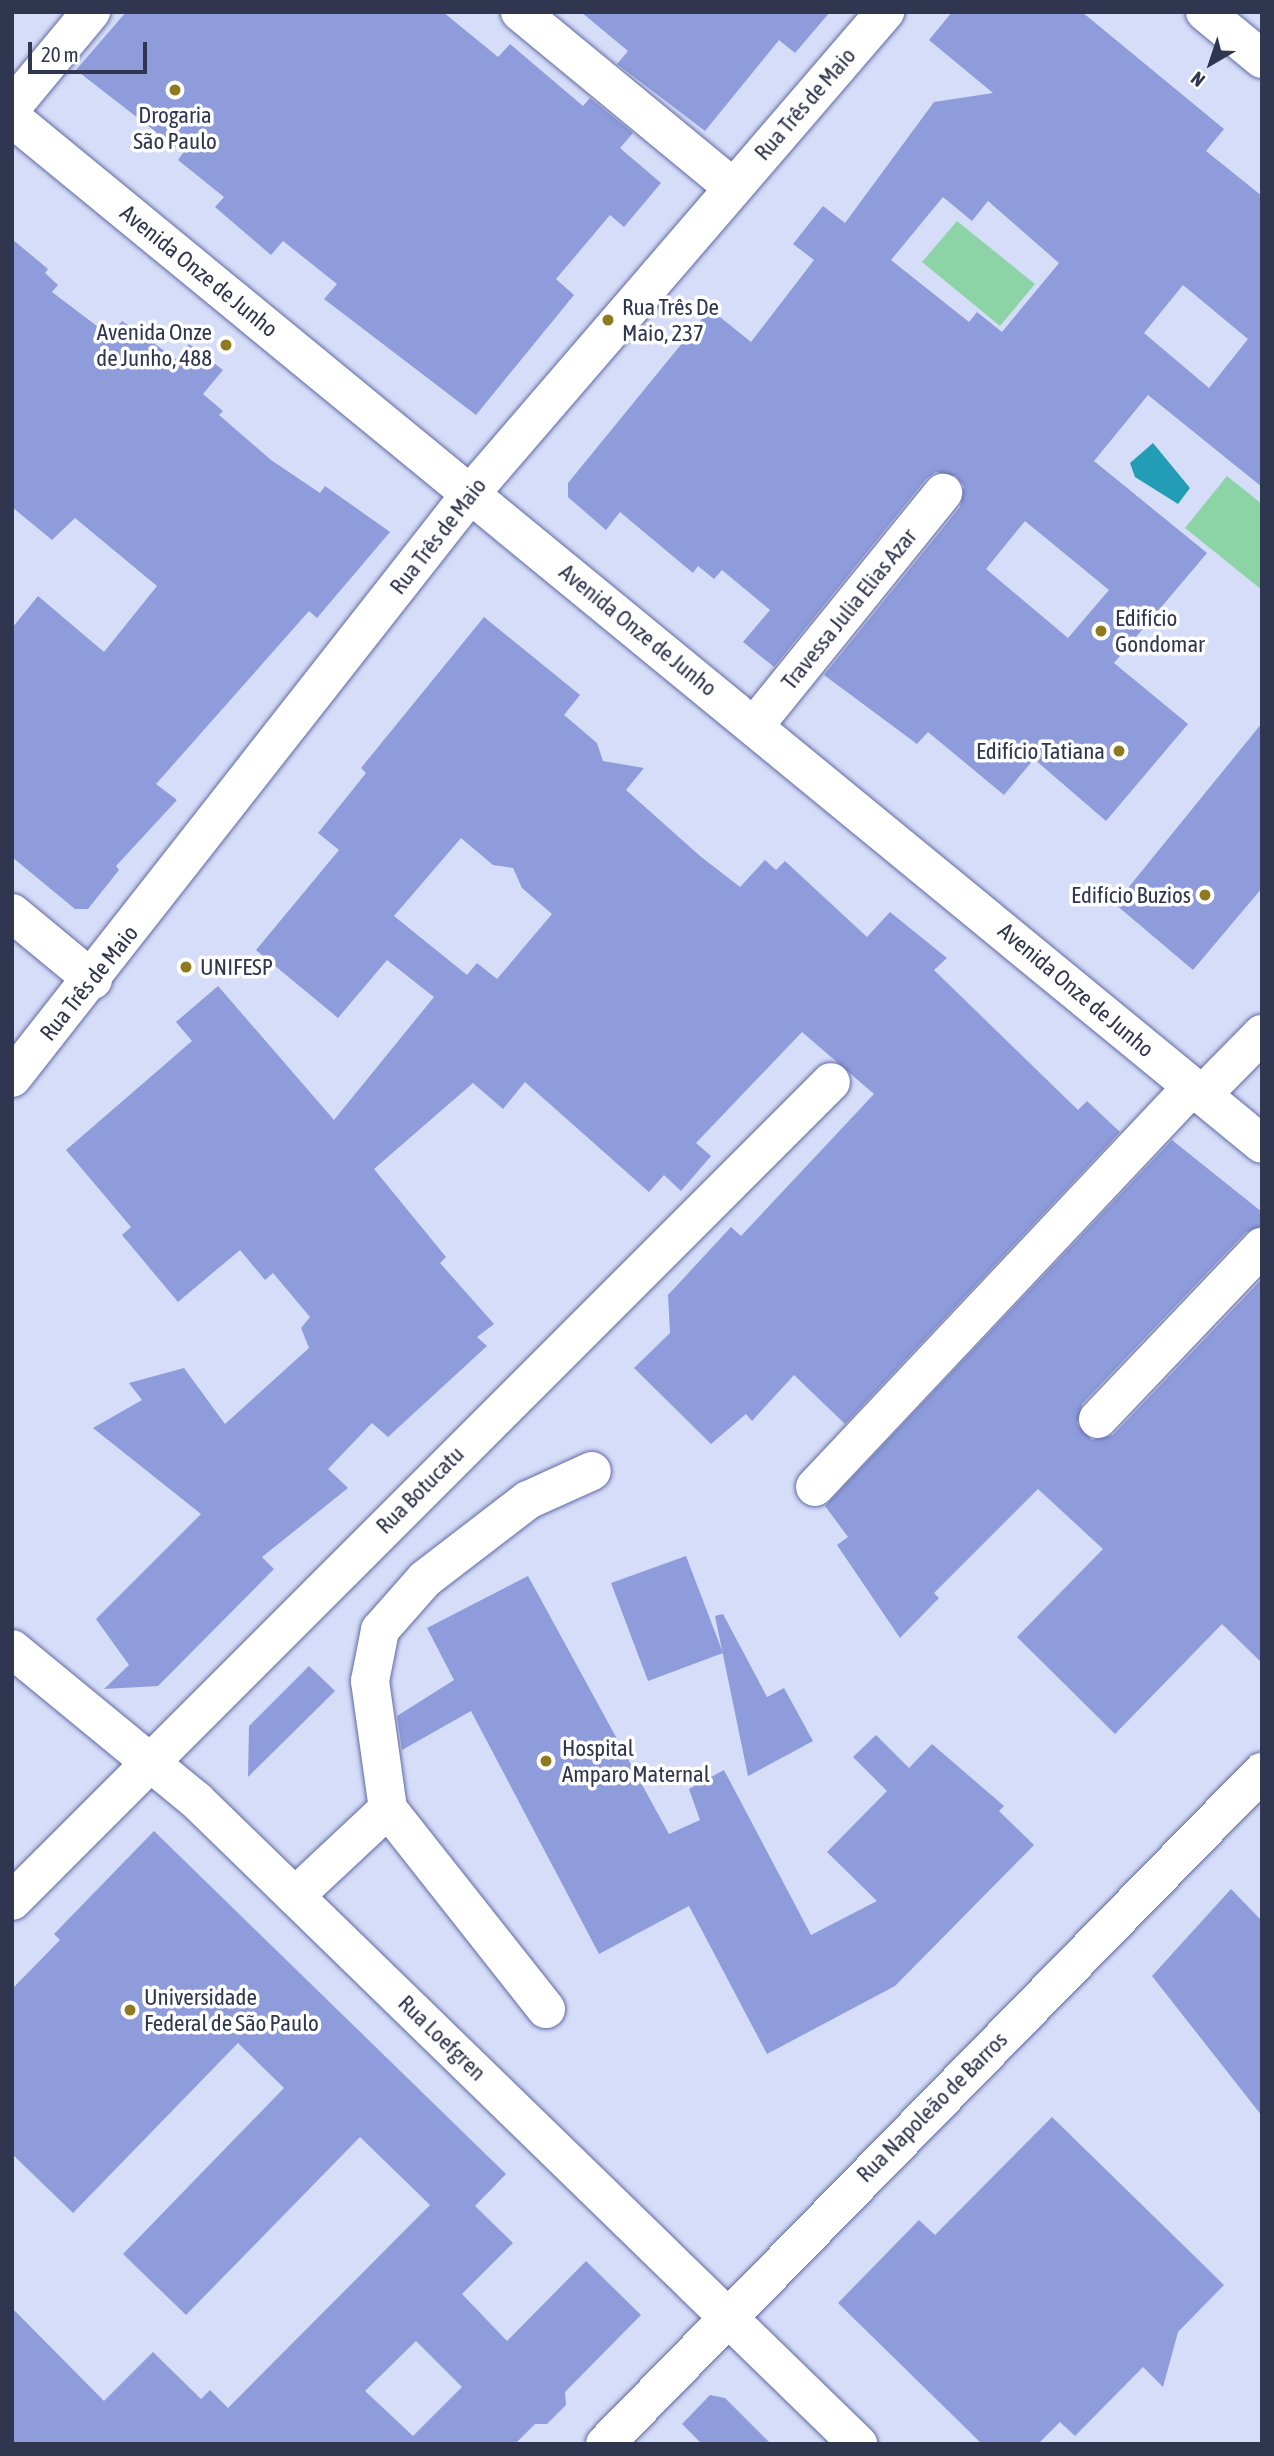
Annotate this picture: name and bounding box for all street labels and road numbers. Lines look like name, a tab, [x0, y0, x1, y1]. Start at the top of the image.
street label: Rua Três de Maio	[749, 42, 861, 166]
street label: Avenida Onze de Junho	[115, 199, 283, 343]
street label: Rua Três de Maio	[384, 472, 492, 600]
street label: Travessa Julia Elias Azar	[776, 523, 922, 695]
street label: Avenida Onze de Junho	[554, 558, 722, 702]
street label: Avenida Onze de Junho	[993, 917, 1159, 1063]
street label: Rua Três de Maio	[34, 920, 144, 1046]
street label: Rua Botucatu	[370, 1440, 470, 1540]
street label: Rua Loefgren	[392, 1989, 492, 2087]
street label: Rua Napoleão de Barros	[851, 2026, 1013, 2188]

